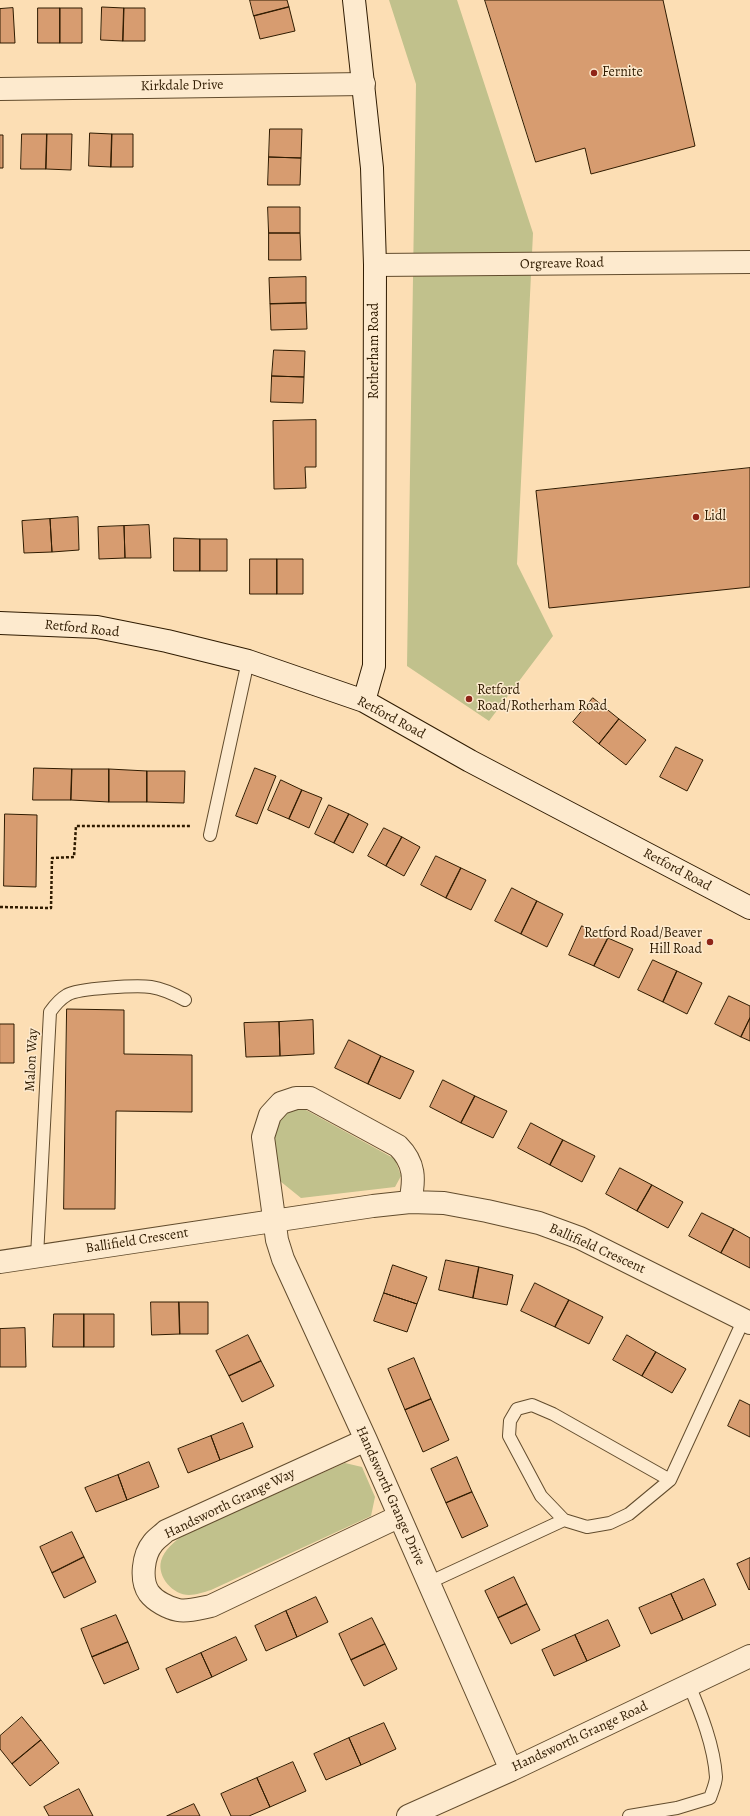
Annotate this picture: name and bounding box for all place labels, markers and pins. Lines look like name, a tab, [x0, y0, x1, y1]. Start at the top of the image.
place label: Fernite	[602, 65, 643, 81]
marker: Fernite	[589, 68, 599, 78]
place label: Lidl	[704, 509, 726, 525]
marker: Lidl	[691, 512, 701, 522]
place label: Retford Road/Rotherham Road	[477, 683, 607, 716]
marker: Retford Road/Rotherham Road	[464, 694, 474, 704]
place label: Retford Road/Beaver Hill Road	[584, 926, 702, 958]
marker: Retford Road/Beaver Hill Road	[705, 937, 715, 947]

